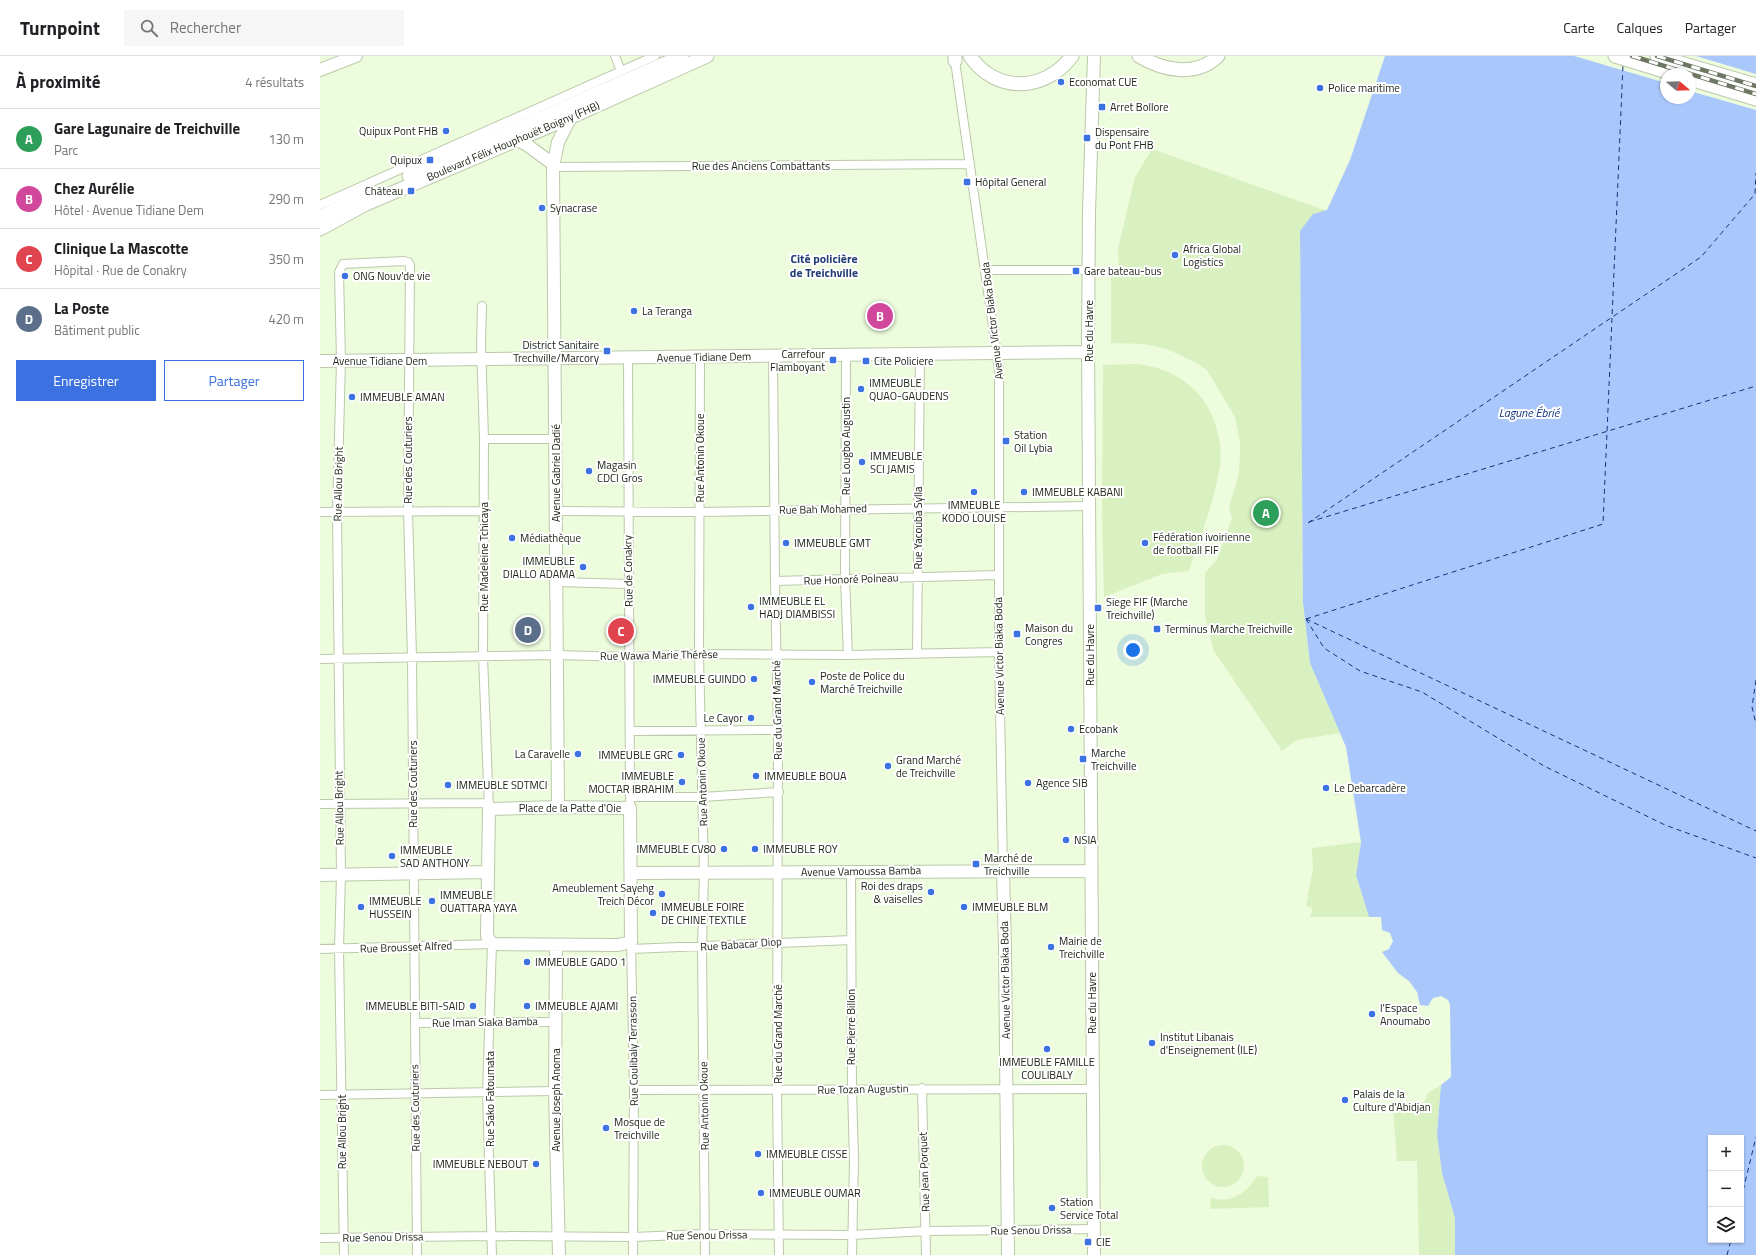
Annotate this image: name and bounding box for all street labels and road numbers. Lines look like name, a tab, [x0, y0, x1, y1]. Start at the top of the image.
street label: Boulevard Félix Houphouët Boigny (FHB)	[424, 97, 602, 185]
street label: Rue des Anciens Combattants	[692, 158, 830, 174]
street label: Avenue Victor Biaka Boda	[977, 261, 1007, 381]
street label: Rue du Havre	[1081, 300, 1097, 362]
street label: Avenue Tidiane Dem	[657, 348, 751, 366]
street label: Avenue Tidiane Dem	[333, 353, 427, 369]
street label: Rue Lougbo Augustin	[838, 397, 854, 495]
street label: Rue Antonin Okoue	[692, 413, 708, 502]
street label: Rue des Couturiers	[400, 416, 416, 504]
street label: Avenue Gabriel Dadié	[548, 424, 564, 522]
street label: Rue Allou Bright	[329, 446, 347, 521]
street label: Rue Yacouba Sylla	[910, 486, 926, 570]
street label: Rue Bah Mohamed	[779, 500, 867, 518]
street label: Rue Madeleine Tchicaya	[476, 502, 492, 612]
street label: Rue de Conakry	[619, 534, 637, 607]
street label: Rue Honoré Polneau	[803, 569, 899, 589]
street label: Avenue Victor Biaka Boda	[990, 596, 1008, 715]
street label: Rue du Havre	[1082, 624, 1098, 686]
street label: Rue Wawa Marie Thérèse	[600, 646, 719, 664]
street label: Rue du Grand Marché	[768, 660, 786, 760]
street label: Rue Antonin Okoue	[692, 737, 712, 827]
street label: Rue des Couturiers	[405, 740, 421, 828]
street label: Rue Allou Bright	[330, 770, 348, 845]
street label: Place de la Patte d'Oie	[519, 800, 622, 816]
street label: Avenue Vamoussa Bamba	[801, 862, 922, 880]
street label: Avenue Victor Biaka Boda	[996, 920, 1014, 1039]
street label: Rue Babacar Diop	[700, 933, 783, 955]
street label: Rue Brousset Alfred	[359, 937, 453, 957]
street label: Rue du Havre	[1084, 972, 1100, 1034]
street label: Rue du Grand Marché	[770, 984, 786, 1084]
street label: Rue Pierre Billon	[843, 989, 859, 1065]
street label: Rue Coulibaly Terrasson	[624, 996, 642, 1106]
street label: Rue Iman Siaka Bamba	[432, 1013, 539, 1031]
street label: Avenue Joseph Anoma	[548, 1048, 564, 1152]
street label: Rue Sako Fatoumata	[482, 1051, 498, 1147]
street label: Rue Antonin Okoue	[695, 1061, 713, 1151]
street label: Rue des Couturiers	[406, 1064, 424, 1152]
street label: Rue Tozan Augustin	[817, 1080, 909, 1098]
street label: Rue Allou Bright	[334, 1095, 350, 1169]
street label: Rue Jean Porquet	[915, 1132, 933, 1212]
street label: Rue Senou Drissa	[990, 1221, 1072, 1239]
street label: Rue Senou Drissa	[666, 1226, 748, 1244]
street label: Rue Senou Drissa	[342, 1228, 424, 1246]

